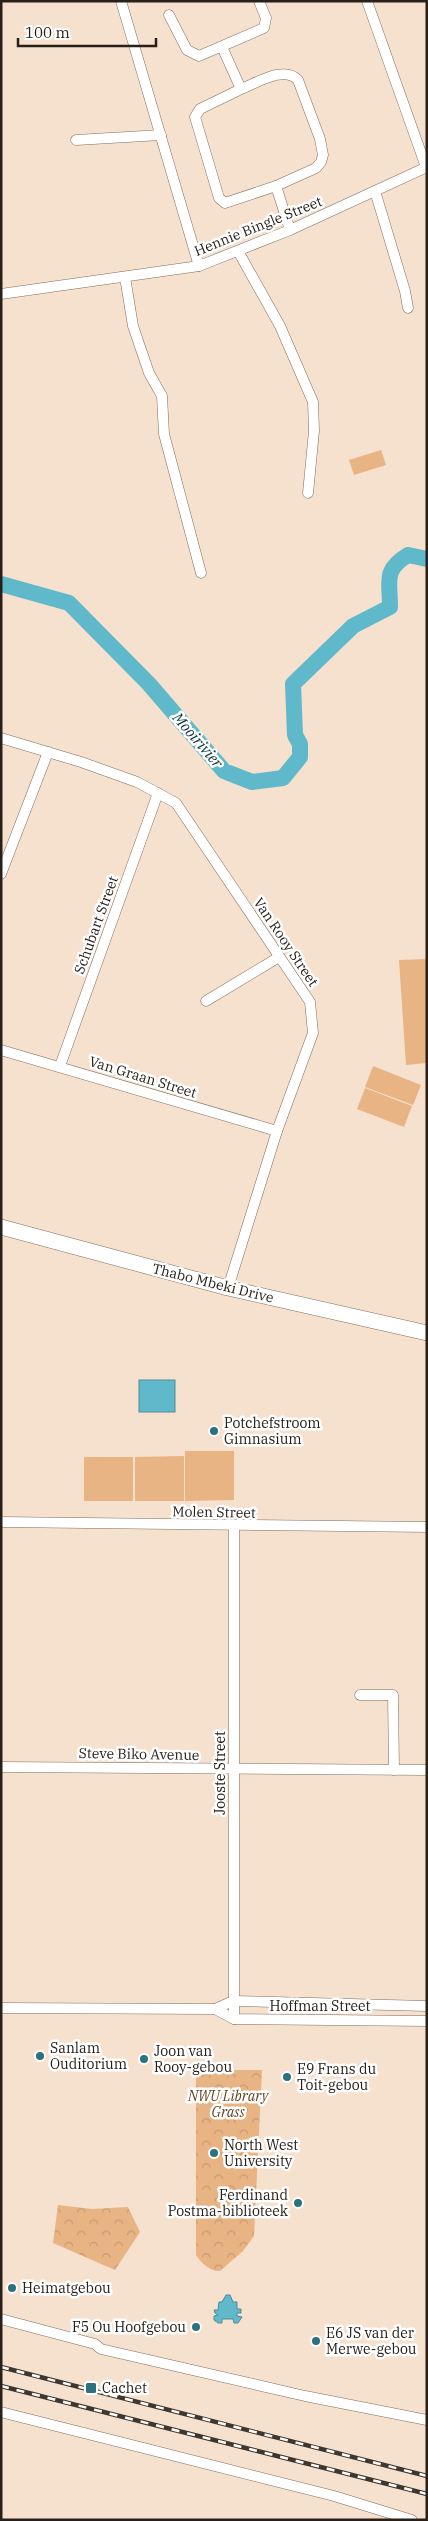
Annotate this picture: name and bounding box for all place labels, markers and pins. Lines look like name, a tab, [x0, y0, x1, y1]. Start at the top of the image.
place label: Potchefstroom Gimnasium	[224, 1414, 321, 1448]
marker: Potchefstroom Gimnasium	[208, 1425, 220, 1437]
place label: Sanlam Ouditorium	[50, 2039, 127, 2073]
place label: Joon van Rooy-gebou	[154, 2042, 232, 2076]
marker: Sanlam Ouditorium	[34, 2050, 46, 2062]
marker: Joon van Rooy-gebou	[138, 2053, 150, 2065]
place label: E9 Frans du Toit-gebou	[297, 2060, 376, 2094]
marker: E9 Frans du Toit-gebou	[281, 2071, 293, 2083]
place label: North West University	[224, 2136, 298, 2170]
marker: North West University	[208, 2147, 220, 2159]
place label: Ferdinand Postma-biblioteek	[168, 2186, 289, 2220]
marker: Ferdinand Postma-biblioteek	[292, 2197, 304, 2209]
place label: Heimatgebou	[22, 2279, 111, 2297]
marker: Heimatgebou	[6, 2282, 18, 2294]
place label: F5 Ou Hoofgebou	[72, 2318, 186, 2336]
marker: F5 Ou Hoofgebou	[190, 2321, 202, 2333]
place label: E6 JS van der Merwe-gebou	[326, 2324, 417, 2358]
marker: E6 JS van der Merwe-gebou	[310, 2335, 322, 2347]
place label: Cachet	[102, 2379, 147, 2397]
marker: Cachet	[84, 2381, 98, 2395]

